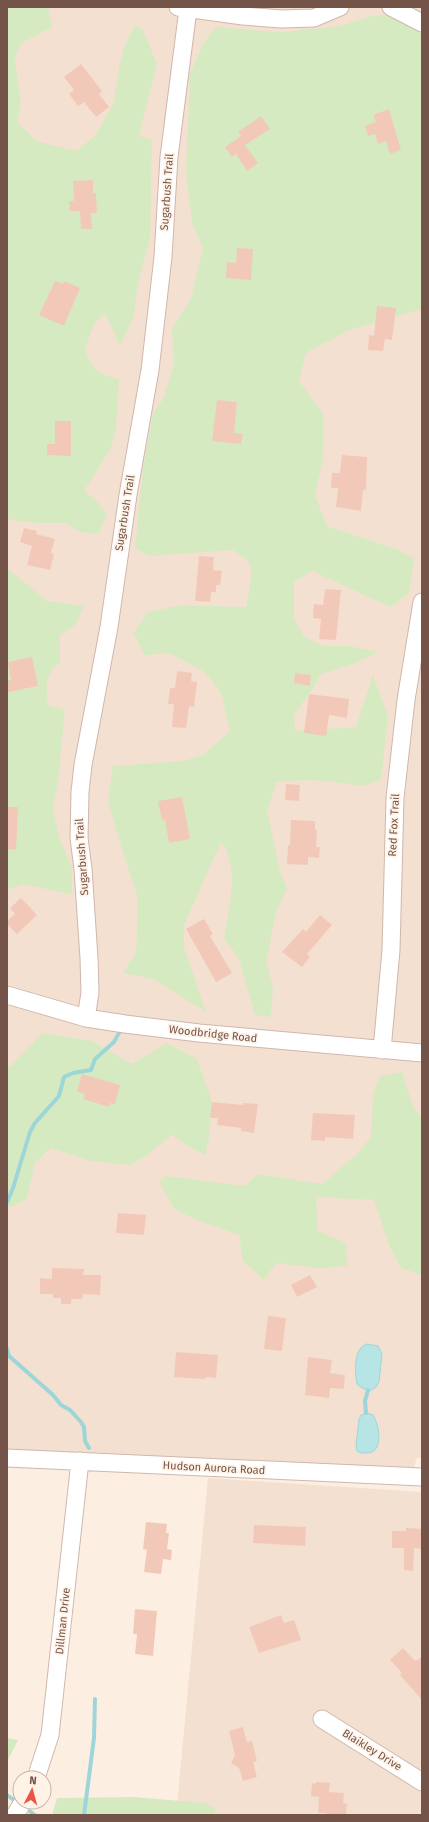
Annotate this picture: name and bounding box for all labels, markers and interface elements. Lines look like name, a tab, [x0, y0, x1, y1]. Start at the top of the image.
street label: Sugarbush Trail	[158, 153, 176, 231]
street label: Sugarbush Trail	[113, 474, 137, 552]
street label: Red Fox Trail	[386, 793, 402, 857]
street label: Sugarbush Trail	[73, 818, 91, 896]
street label: Woodbridge Road	[168, 1023, 258, 1045]
street label: Hudson Aurora Road	[162, 1459, 266, 1477]
street label: Dillman Drive	[53, 1587, 73, 1655]
street label: Blaikley Drive	[340, 1727, 404, 1773]
north arrow	[12, 1770, 52, 1810]
text: N	[29, 1774, 37, 1787]

